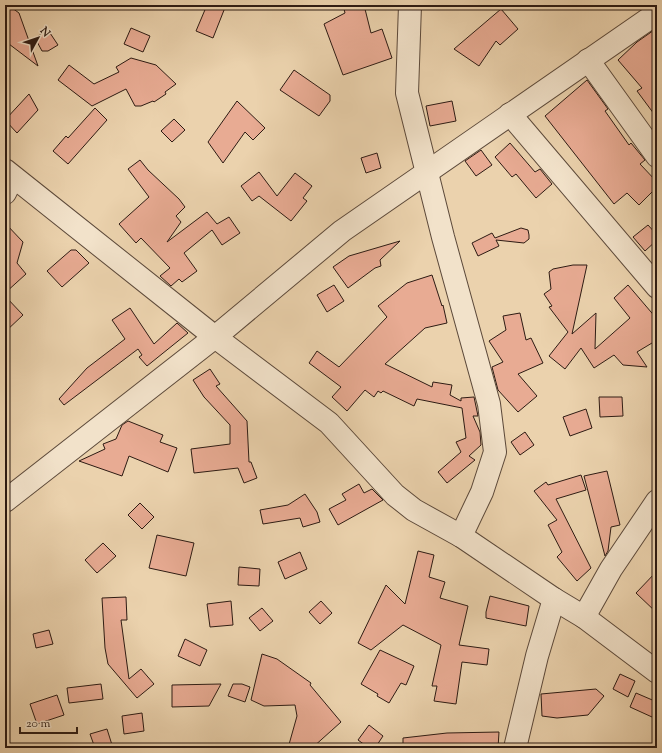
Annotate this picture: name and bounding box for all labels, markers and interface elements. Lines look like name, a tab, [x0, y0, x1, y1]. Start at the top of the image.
north arrow	[18, 18, 58, 58]
text: N	[35, 23, 54, 41]
scale bar	[20, 709, 77, 735]
text: 20 m	[26, 715, 51, 733]

